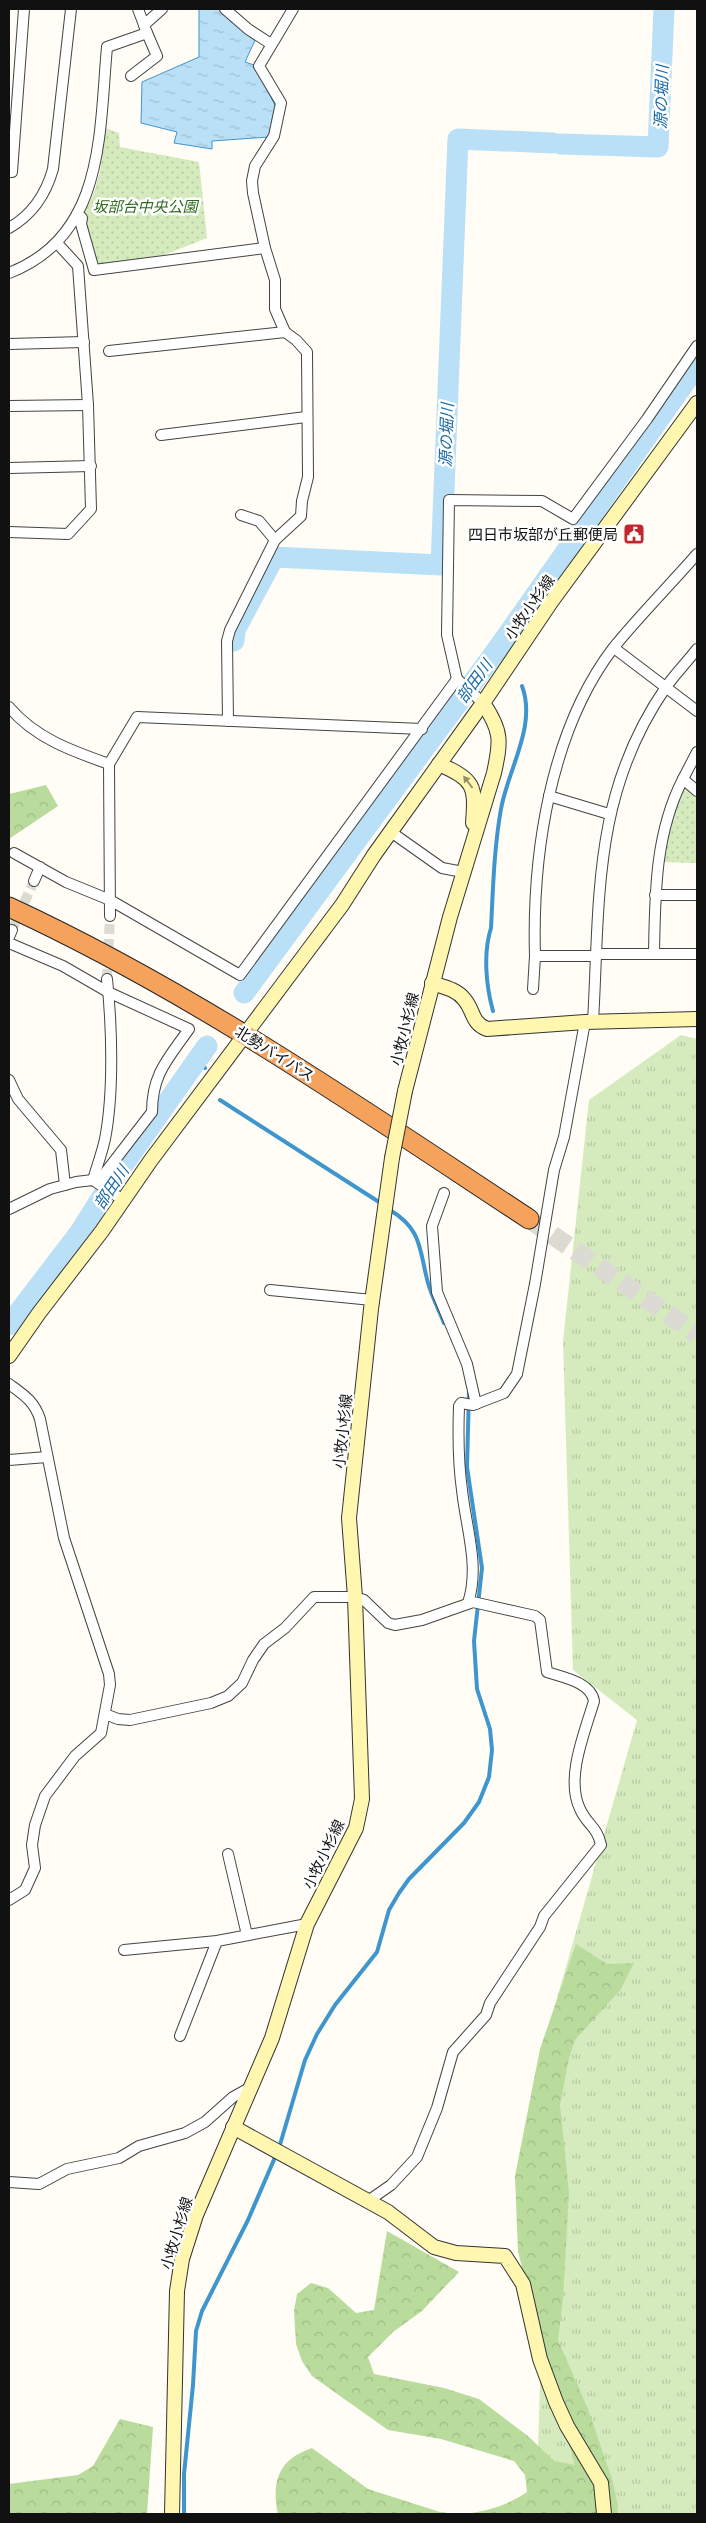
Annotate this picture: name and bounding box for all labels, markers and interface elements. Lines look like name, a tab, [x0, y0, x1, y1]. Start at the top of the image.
water label: 源の堀川	[649, 63, 673, 129]
park label: 坂部台中央公園	[92, 196, 199, 216]
water label: 源の堀川	[434, 401, 458, 467]
public building icon: 四日市坂部が丘郵便局	[622, 522, 646, 546]
place label: 四日市坂部が丘郵便局	[468, 524, 618, 544]
street label: 小牧小杉線	[499, 571, 559, 643]
water label: 部田川	[451, 654, 498, 707]
one-way arrow	[463, 775, 473, 789]
street label: 小牧小杉線	[385, 990, 423, 1068]
street label: 北勢バイパス	[232, 1021, 318, 1085]
water label: 部田川	[88, 1159, 135, 1213]
street label: 小牧小杉線	[328, 1393, 356, 1469]
street label: 小牧小杉線	[298, 1816, 348, 1892]
street label: 小牧小杉線	[155, 2194, 197, 2272]

